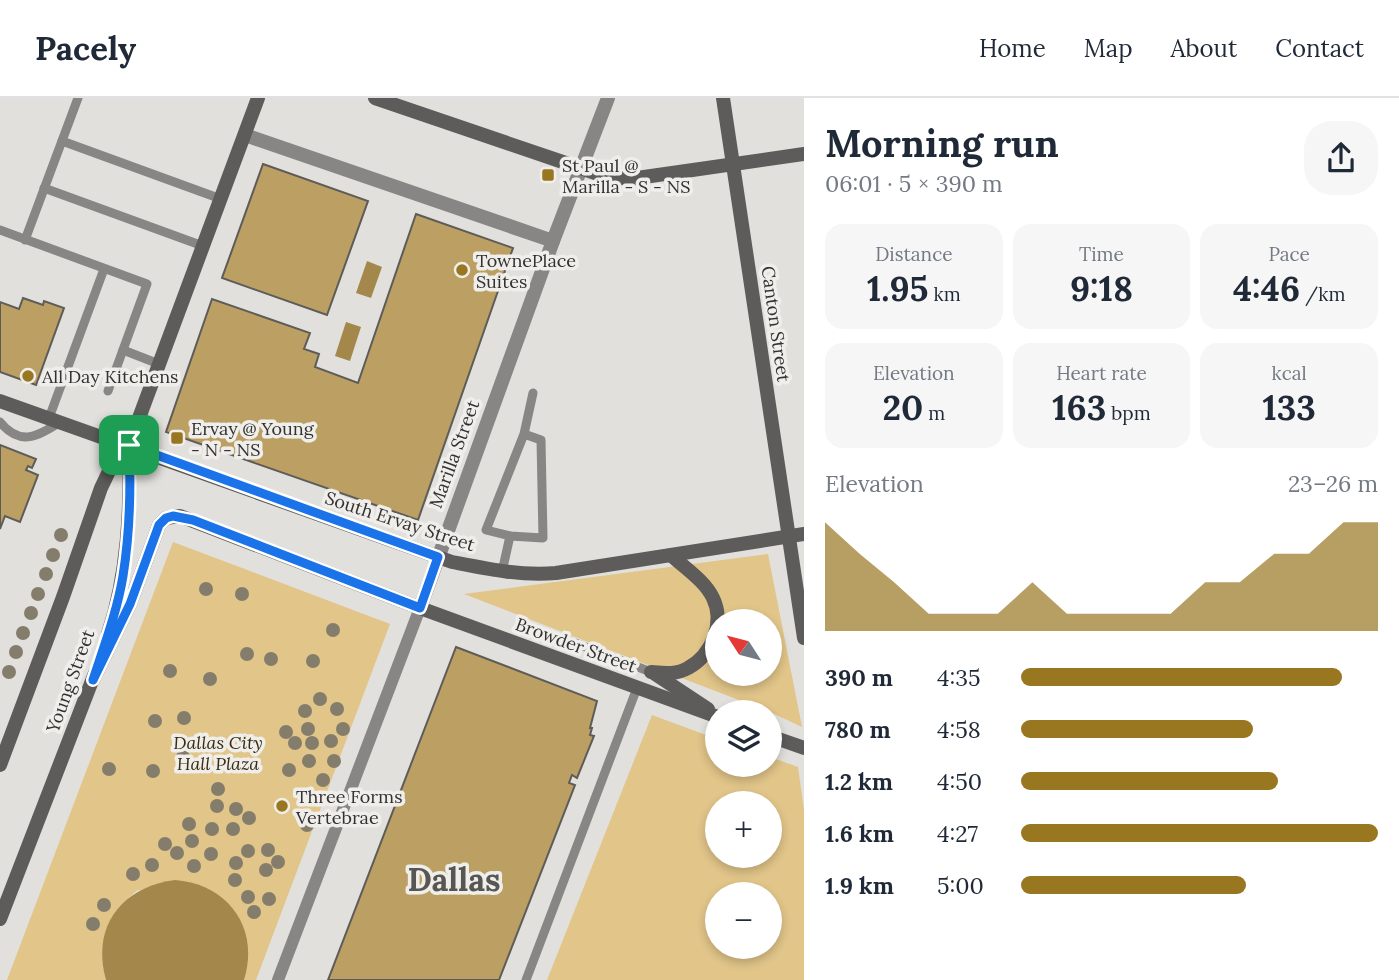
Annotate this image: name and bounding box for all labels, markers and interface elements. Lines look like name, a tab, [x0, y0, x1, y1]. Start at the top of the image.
text: Pacely	[35, 27, 136, 69]
text: Home	[979, 33, 1046, 64]
text: Map	[1084, 33, 1133, 64]
text: About	[1171, 33, 1237, 64]
text: Contact	[1275, 33, 1364, 64]
text: Morning run	[825, 119, 1059, 167]
button: share	[1304, 121, 1378, 195]
place label: St Paul @ Marilla - S - NS	[562, 154, 690, 198]
marker: St Paul @ Marilla - S - NS	[540, 167, 556, 183]
text: 06:01 · 5 × 390 m	[825, 169, 1003, 198]
text: Distance	[875, 242, 952, 266]
text: Time	[1079, 242, 1124, 266]
text: Pace	[1268, 242, 1310, 266]
place label: TownePlace Suites	[476, 249, 576, 293]
marker: TownePlace Suites	[454, 262, 470, 278]
street label: Canton Street	[756, 265, 796, 383]
text: 1.95	[867, 266, 928, 311]
text: 9:18	[1070, 266, 1133, 311]
text: 4:46	[1233, 266, 1300, 311]
text: km	[928, 282, 961, 306]
text: /km	[1300, 282, 1345, 306]
text: Elevation	[873, 361, 955, 385]
text: Heart rate	[1056, 361, 1147, 385]
text: kcal	[1272, 361, 1307, 385]
place label: All Day Kitchens	[41, 365, 178, 388]
marker: All Day Kitchens	[20, 368, 36, 384]
text: 20	[882, 385, 923, 430]
text: 163	[1052, 385, 1106, 430]
text: 133	[1262, 385, 1316, 430]
street label: Marilla Street	[424, 397, 484, 511]
text: m	[923, 401, 945, 425]
text: bpm	[1106, 401, 1151, 425]
pin	[99, 415, 159, 475]
place label: Ervay @ Young - N - NS	[191, 417, 315, 461]
icon: arrive	[110, 426, 148, 464]
marker: Ervay @ Young - N - NS	[169, 430, 185, 446]
text: Elevation	[825, 469, 924, 498]
text: 23–26 m	[1288, 469, 1378, 498]
street label: South Ervay Street	[322, 486, 478, 556]
north arrow	[705, 609, 782, 686]
map controls	[705, 609, 782, 959]
street label: Browder Street	[512, 612, 640, 678]
street label: Young Street	[40, 626, 99, 737]
text: 390 m	[825, 663, 893, 692]
text: 4:35	[937, 663, 981, 692]
button: layers	[705, 700, 782, 777]
text: 780 m	[825, 715, 891, 744]
text: 4:58	[937, 715, 981, 744]
park label: Dallas City Hall Plaza	[173, 731, 263, 775]
text: 1.2 km	[825, 767, 893, 796]
text: 4:50	[937, 767, 982, 796]
place label: Three Forms Vertebrae	[295, 785, 402, 829]
button: +	[705, 791, 782, 868]
marker: Three Forms Vertebrae	[274, 798, 290, 814]
text: 1.6 km	[825, 819, 894, 848]
text: 4:27	[937, 819, 978, 848]
district label: Dallas	[407, 859, 501, 900]
text: 1.9 km	[825, 871, 894, 900]
text: 5:00	[937, 871, 984, 900]
button: −	[705, 882, 782, 959]

